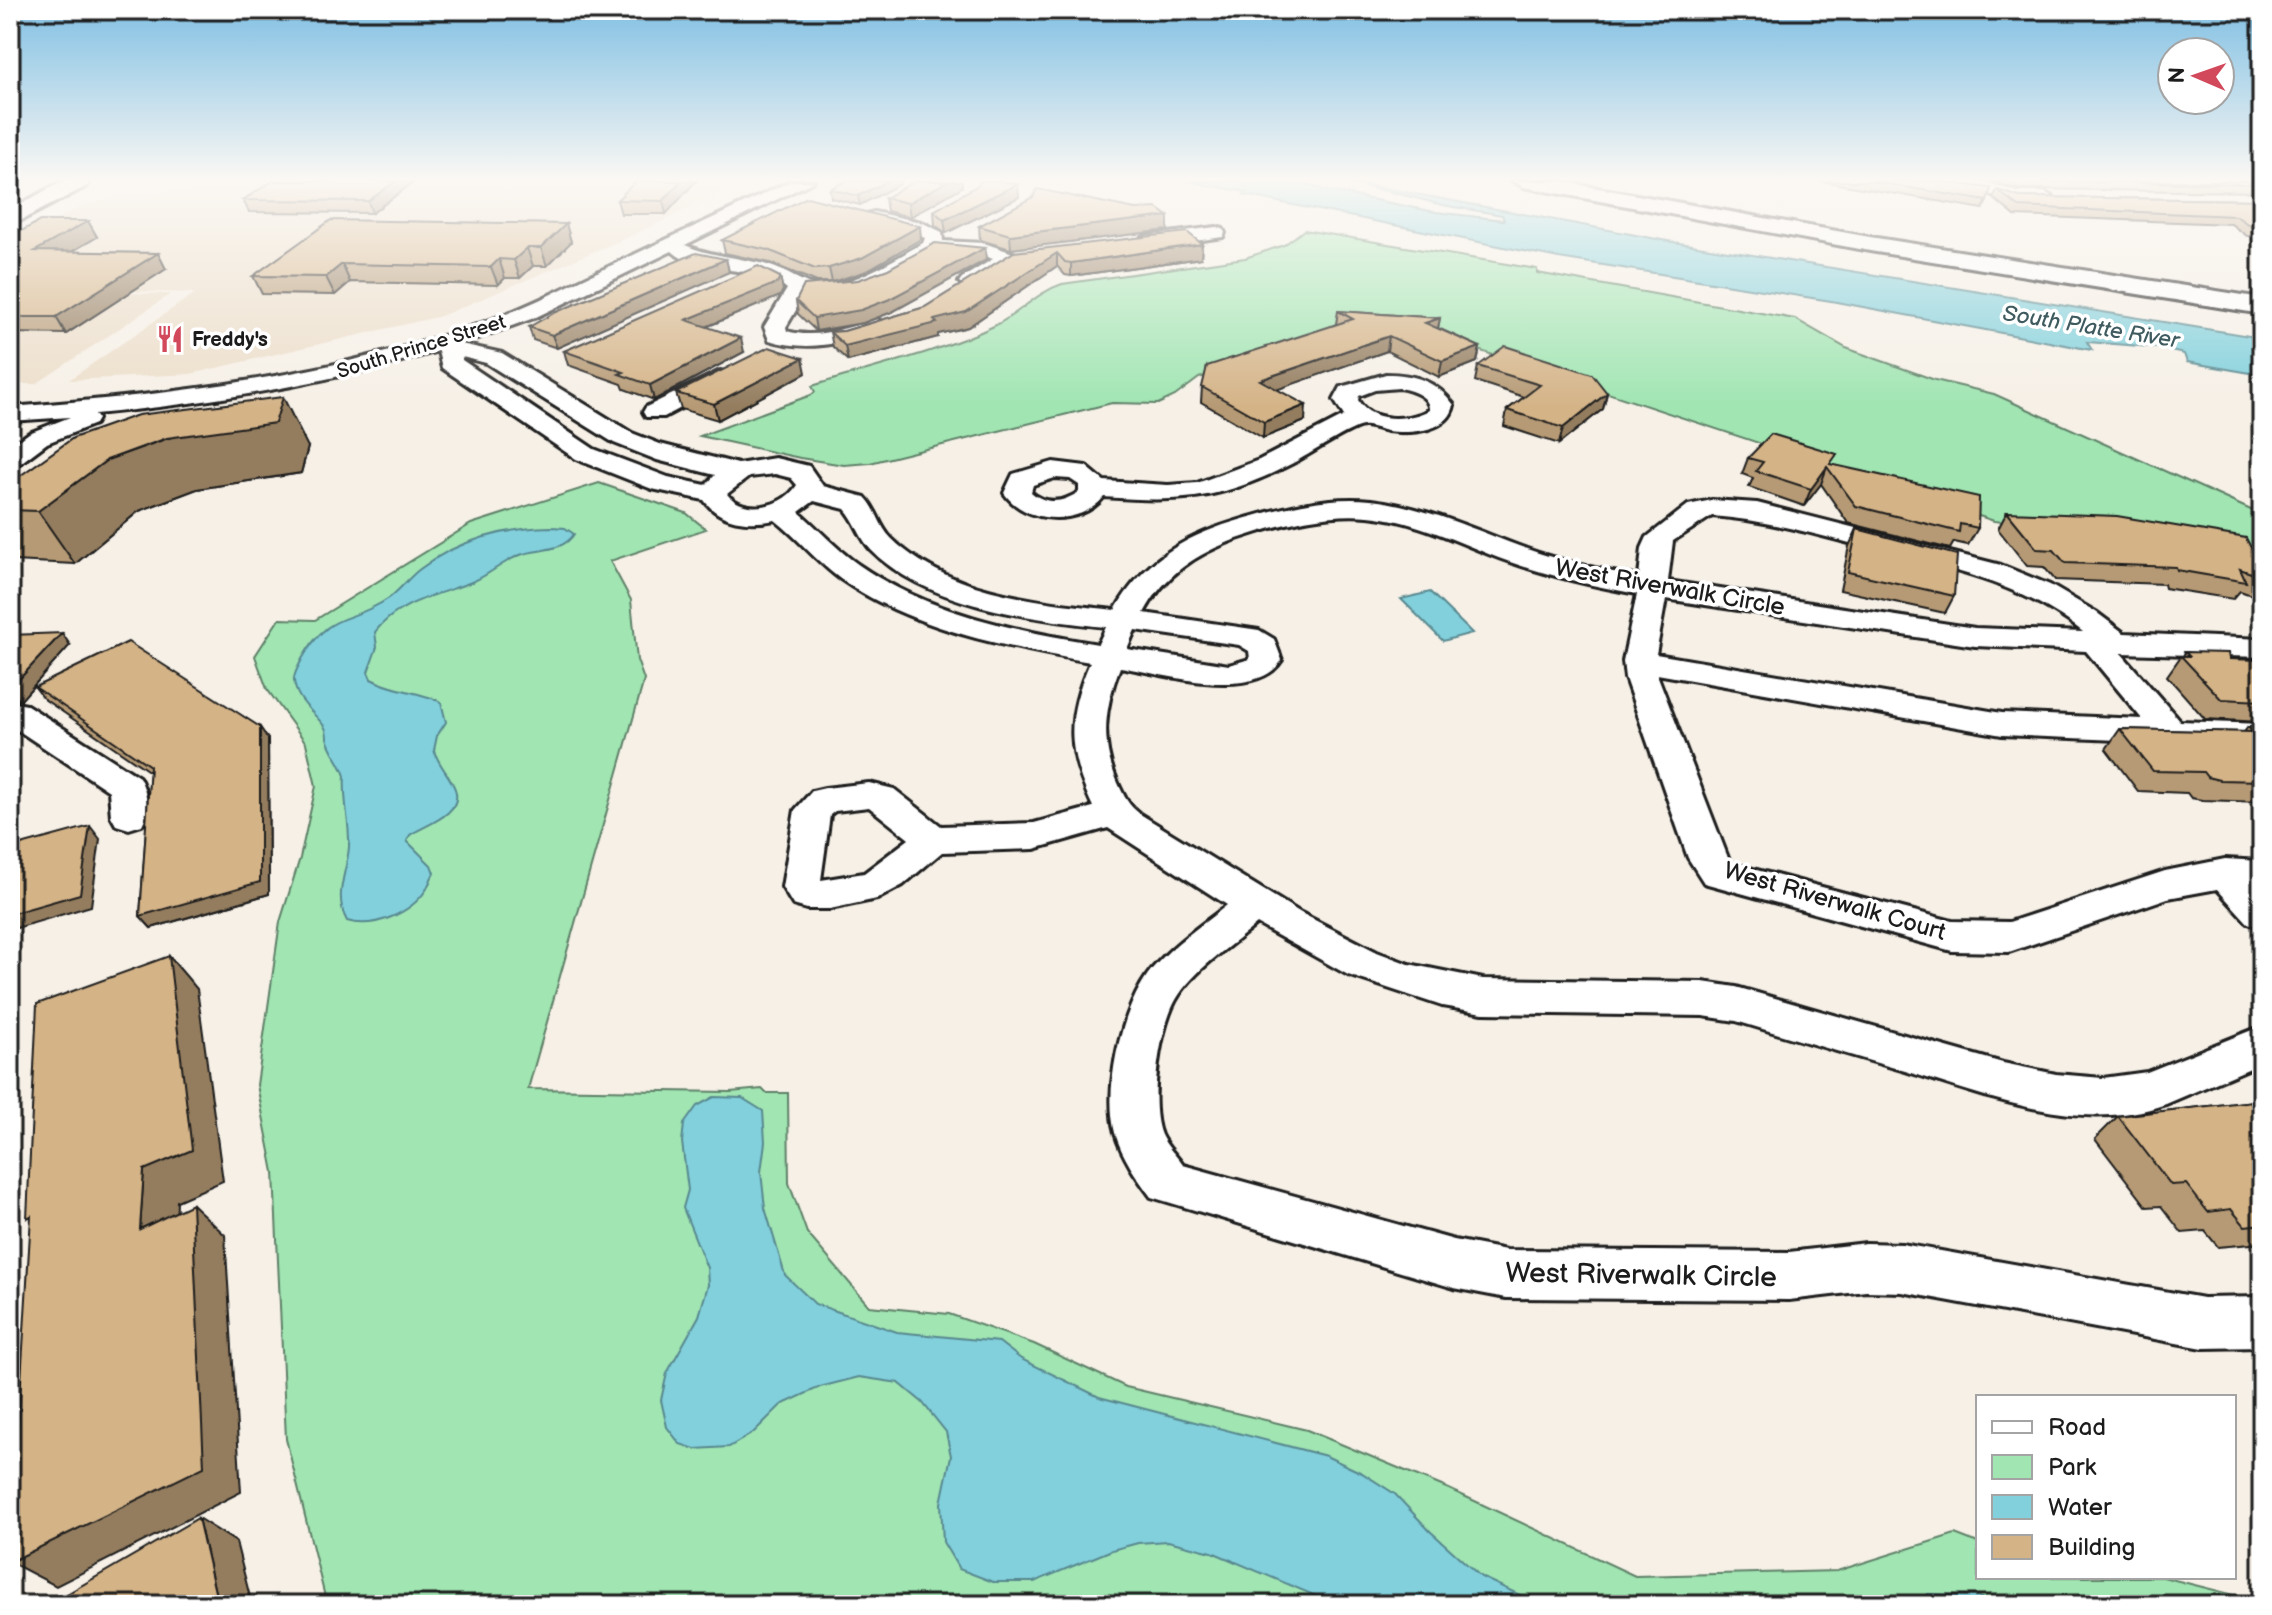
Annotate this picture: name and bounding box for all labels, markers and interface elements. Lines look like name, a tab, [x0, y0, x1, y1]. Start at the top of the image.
north arrow	[2156, 36, 2236, 116]
text: N	[2164, 67, 2191, 84]
water label: South Platte River	[2001, 300, 2183, 355]
street label: South Prince Street	[334, 310, 509, 384]
restaurant icon: Freddy's	[155, 324, 185, 354]
place label: Freddy's	[192, 328, 268, 352]
street label: West Riverwalk Circle	[1553, 553, 1787, 622]
street label: West Riverwalk Court	[1720, 856, 1950, 947]
street label: West Riverwalk Circle	[1505, 1257, 1777, 1294]
legend	[1976, 1395, 2236, 1579]
text: Road	[2048, 1413, 2106, 1442]
text: Park	[2048, 1453, 2096, 1482]
text: Water	[2048, 1493, 2112, 1522]
text: Building	[2048, 1533, 2135, 1562]

